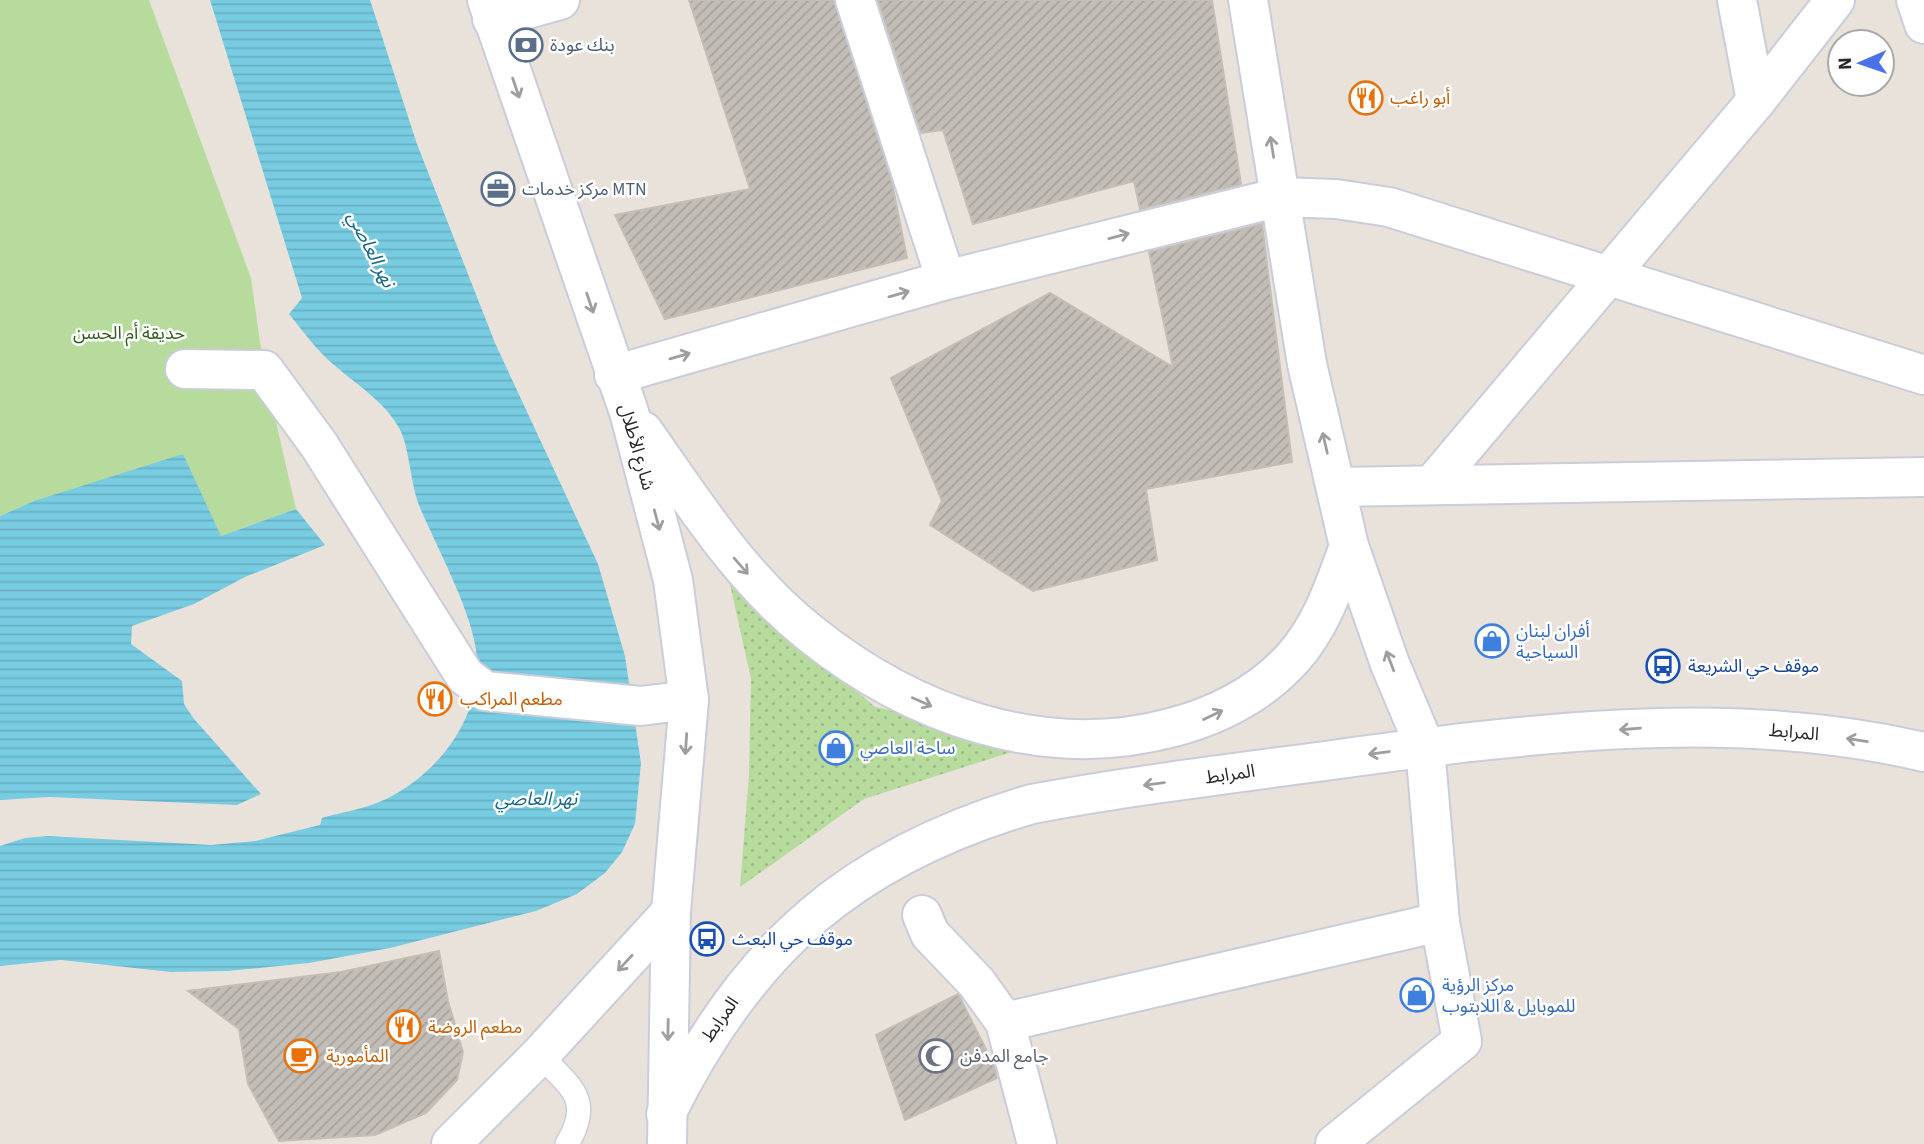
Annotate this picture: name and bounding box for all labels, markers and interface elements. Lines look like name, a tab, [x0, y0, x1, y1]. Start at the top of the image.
bank icon: بنك عودة	[507, 26, 545, 64]
north arrow	[1826, 28, 1896, 98]
place label: بنك عودة	[550, 33, 615, 58]
text: N	[1832, 57, 1859, 70]
one-way arrow	[510, 77, 523, 99]
restaurant icon: أبو راغب	[1347, 79, 1385, 117]
place label: أبو راغب	[1390, 86, 1450, 111]
one-way arrow	[1265, 137, 1278, 159]
office icon: مركز خدمات MTN	[479, 170, 517, 208]
place label: مركز خدمات MTN	[522, 177, 647, 202]
water label: نهر العاصي	[340, 207, 402, 294]
one-way arrow	[1107, 229, 1129, 242]
one-way arrow	[887, 286, 909, 299]
one-way arrow	[585, 292, 597, 314]
park label: حديقة أم الحسن	[73, 321, 185, 347]
one-way arrow	[668, 349, 691, 362]
street label: شارع الأطلال	[611, 401, 661, 494]
one-way arrow	[1318, 433, 1331, 455]
one-way arrow	[651, 508, 664, 531]
one-way arrow	[733, 557, 749, 575]
place label: أفران لبنان السياحية	[1516, 619, 1590, 665]
shop icon: أفران لبنان السياحية	[1473, 622, 1511, 660]
bus stop icon: موقف حي الشريعة	[1644, 647, 1682, 685]
one-way arrow	[1382, 651, 1395, 673]
place label: موقف حي الشريعة	[1688, 654, 1819, 679]
restaurant icon: مطعم المراكب	[416, 680, 454, 718]
place label: مطعم المراكب	[460, 687, 563, 712]
one-way arrow	[910, 696, 932, 709]
one-way arrow	[1202, 707, 1223, 721]
street label: المرابط	[1768, 718, 1820, 747]
one-way arrow	[1619, 723, 1642, 736]
shop icon: ساحة العاصي	[817, 729, 855, 767]
one-way arrow	[679, 733, 692, 755]
one-way arrow	[1846, 733, 1869, 746]
place label: ساحة العاصي	[860, 736, 955, 761]
one-way arrow	[1369, 747, 1391, 760]
street label: المرابط	[1204, 759, 1257, 790]
one-way arrow	[1143, 778, 1166, 791]
water label: نهر العاصي	[495, 786, 579, 813]
bus stop icon: موقف حي البعث	[688, 920, 726, 958]
place label: موقف حي البعث	[732, 927, 853, 952]
one-way arrow	[616, 954, 633, 971]
place label: مركز الرؤية للموبايل & اللابتوب	[1442, 973, 1575, 1019]
shop icon: مركز الرؤية للموبايل & اللابتوب	[1398, 976, 1436, 1014]
street label: المرابط	[696, 992, 745, 1047]
restaurant icon: مطعم الروضة	[385, 1008, 423, 1046]
place label: مطعم الروضة	[428, 1015, 522, 1040]
one-way arrow	[661, 1018, 674, 1041]
cafe icon: المأمورية	[282, 1037, 320, 1075]
mosque icon: جامع المدفن	[917, 1037, 955, 1075]
place label: المأمورية	[326, 1044, 389, 1069]
place label: جامع المدفن	[960, 1044, 1049, 1070]

